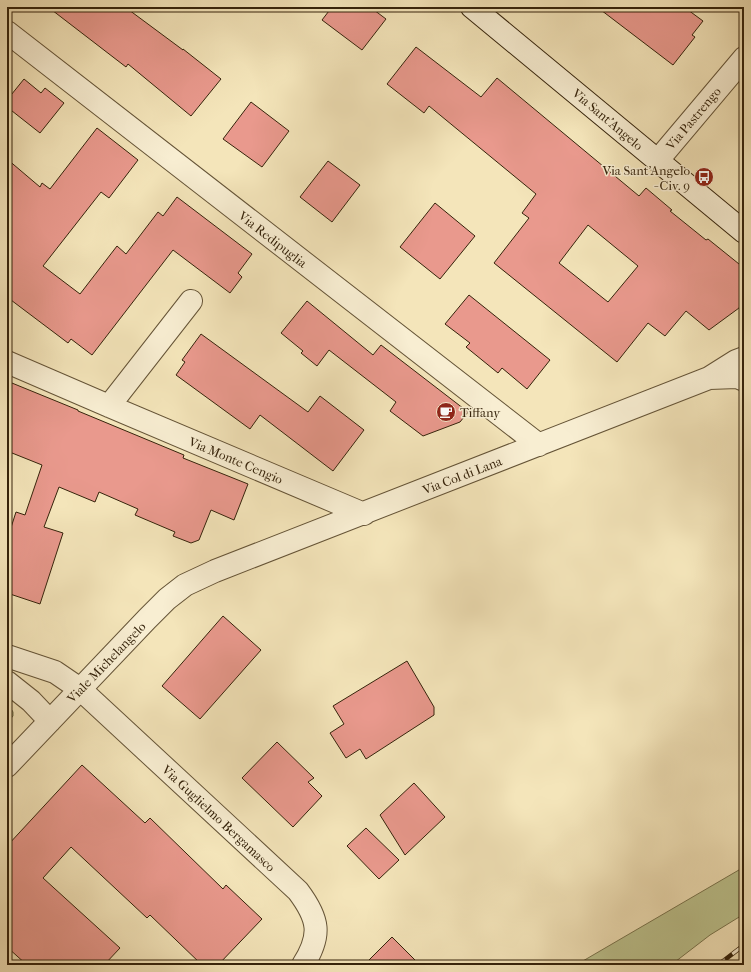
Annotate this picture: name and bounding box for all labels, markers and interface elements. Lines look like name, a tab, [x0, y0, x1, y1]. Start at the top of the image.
street label: Via Pastrengo	[662, 84, 724, 153]
street label: Via Sant'Angelo	[569, 85, 646, 154]
place label: Via Sant'Angelo - Civ. 9	[602, 163, 690, 193]
bus stop icon: Via Sant'Angelo - Civ. 9	[693, 166, 715, 188]
street label: Via Redipuglia	[235, 208, 311, 271]
cafe icon: Tiffany	[435, 401, 457, 423]
place label: Tiffany	[460, 405, 501, 420]
street label: Via Monte Cengio	[186, 433, 285, 487]
street label: Via Col di Lana	[419, 453, 505, 498]
street label: Viale Michelangelo	[63, 619, 149, 707]
street label: Via Guglielmo Bergamasco	[158, 761, 279, 875]

